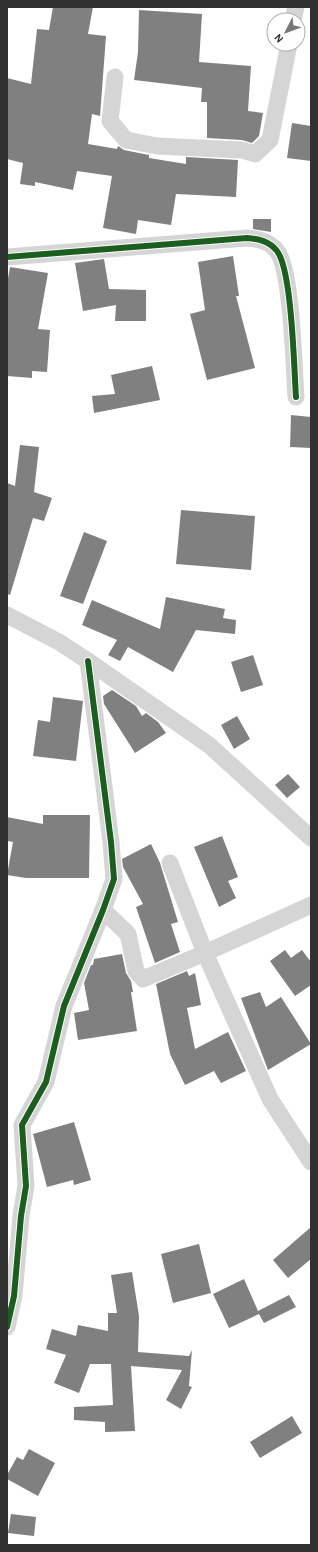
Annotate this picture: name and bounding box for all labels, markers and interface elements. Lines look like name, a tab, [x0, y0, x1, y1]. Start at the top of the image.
north arrow	[266, 12, 306, 52]
text: N	[272, 32, 286, 45]

